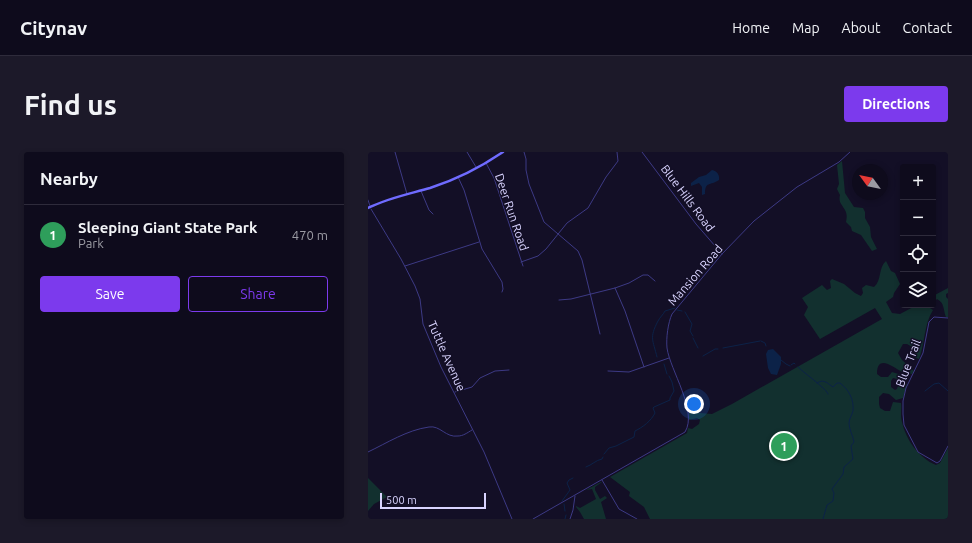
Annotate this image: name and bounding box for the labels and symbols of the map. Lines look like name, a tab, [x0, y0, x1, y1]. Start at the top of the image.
street label: Blue Hills Road	[659, 162, 717, 234]
north arrow	[852, 164, 888, 200]
street label: Deer Run Road	[493, 172, 531, 252]
street label: Mansion Road	[665, 242, 725, 308]
street label: Tuttle Avenue	[426, 319, 468, 393]
street label: Blue Trail	[893, 337, 923, 389]
your location	[684, 394, 704, 414]
pin: 1	[771, 431, 797, 461]
scale bar	[380, 491, 486, 510]

